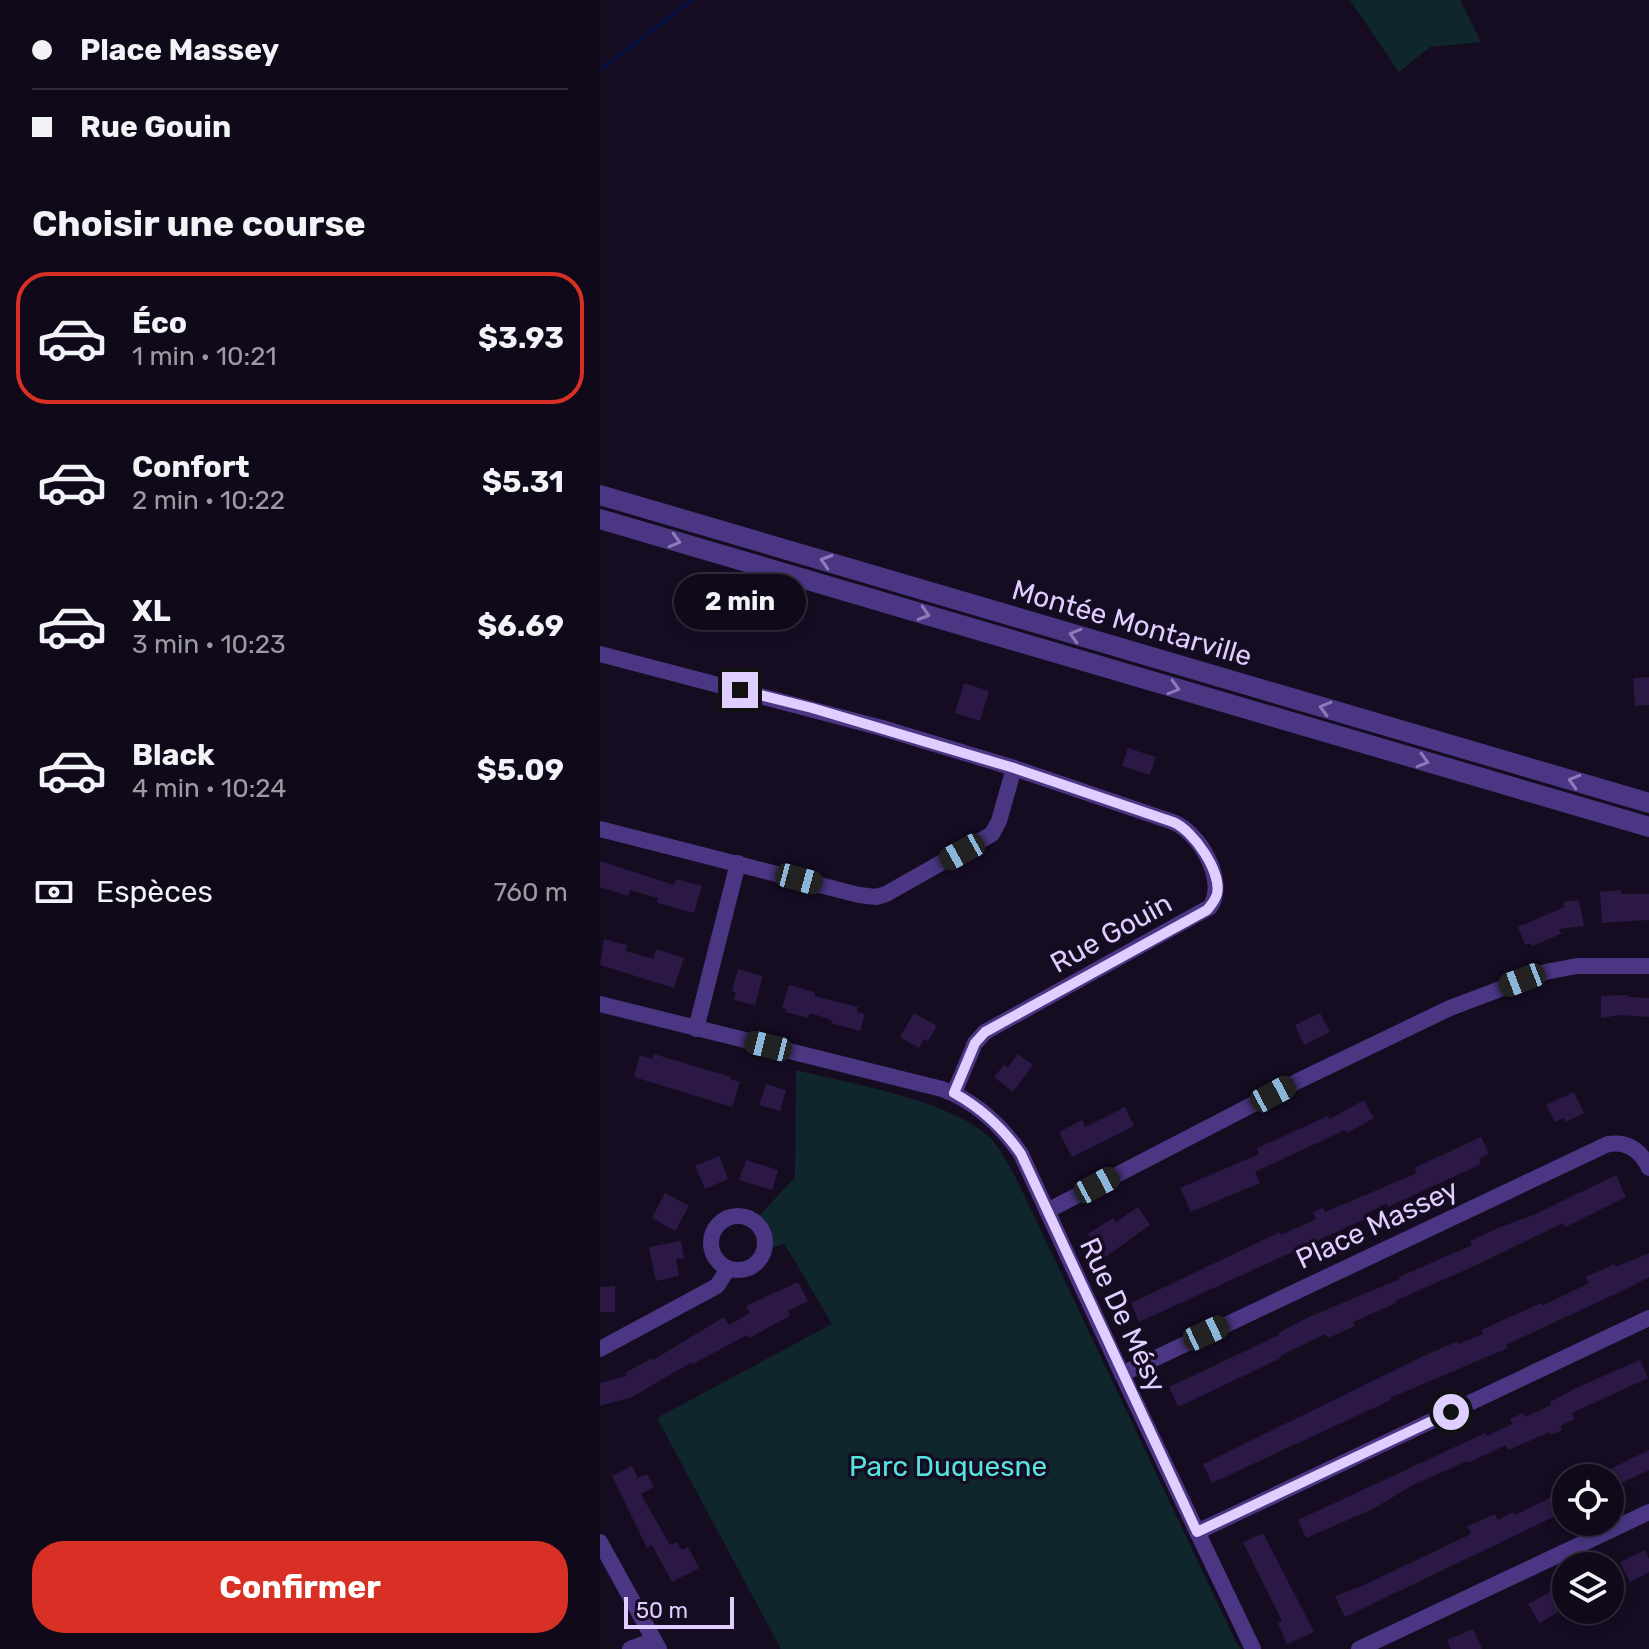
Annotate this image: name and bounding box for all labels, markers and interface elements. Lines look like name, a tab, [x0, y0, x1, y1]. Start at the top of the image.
text: Place Massey	[80, 32, 279, 68]
text: Rue Gouin	[80, 109, 231, 145]
text: Choisir une course	[32, 202, 366, 245]
icon: car	[36, 302, 108, 374]
text: Éco	[132, 305, 187, 341]
text: $3.93	[478, 320, 564, 356]
text: 1 min · 10:21	[132, 341, 277, 372]
icon: car	[36, 446, 108, 518]
text: Confort	[132, 449, 250, 485]
text: $5.31	[482, 464, 564, 500]
text: 2 min · 10:22	[132, 485, 285, 516]
one-way arrow	[668, 532, 681, 548]
one-way arrow	[819, 554, 833, 570]
street label: Montée Montarville	[1008, 573, 1256, 673]
callout: 2 min	[674, 574, 806, 630]
text: 2 min	[705, 586, 775, 617]
icon: car	[36, 590, 108, 662]
text: XL	[132, 593, 171, 629]
one-way arrow	[917, 605, 931, 621]
text: $6.69	[477, 608, 564, 644]
one-way arrow	[1069, 628, 1083, 644]
text: 3 min · 10:23	[132, 629, 286, 660]
route end	[722, 672, 758, 708]
one-way arrow	[1166, 679, 1180, 695]
one-way arrow	[1318, 701, 1332, 717]
icon: car	[36, 734, 108, 806]
text: Black	[132, 737, 215, 773]
text: $5.09	[477, 752, 564, 788]
one-way arrow	[1416, 752, 1430, 768]
text: 4 min · 10:24	[132, 773, 286, 804]
one-way arrow	[1568, 774, 1582, 790]
car	[935, 830, 989, 874]
car	[773, 861, 825, 897]
icon: cash	[32, 870, 76, 914]
text: Espèces	[96, 874, 213, 910]
text: 760 m	[494, 877, 568, 908]
street label: Rue Gouin	[1045, 886, 1177, 980]
car	[1495, 960, 1549, 1000]
car	[742, 1029, 794, 1063]
car	[1246, 1072, 1300, 1116]
car	[1070, 1163, 1124, 1207]
street label: Place Massey	[1291, 1172, 1463, 1276]
street label: Rue De Mésy	[1073, 1232, 1173, 1398]
car	[1179, 1312, 1233, 1354]
route start	[1433, 1394, 1469, 1430]
park label: Parc Duquesne	[849, 1450, 1047, 1483]
map controls	[1552, 1464, 1624, 1624]
button: locate	[1552, 1464, 1624, 1536]
button: Confirmer	[32, 1541, 568, 1633]
button: layers	[1552, 1552, 1624, 1624]
scale bar	[624, 1593, 734, 1629]
text: 50 m	[636, 1597, 688, 1624]

